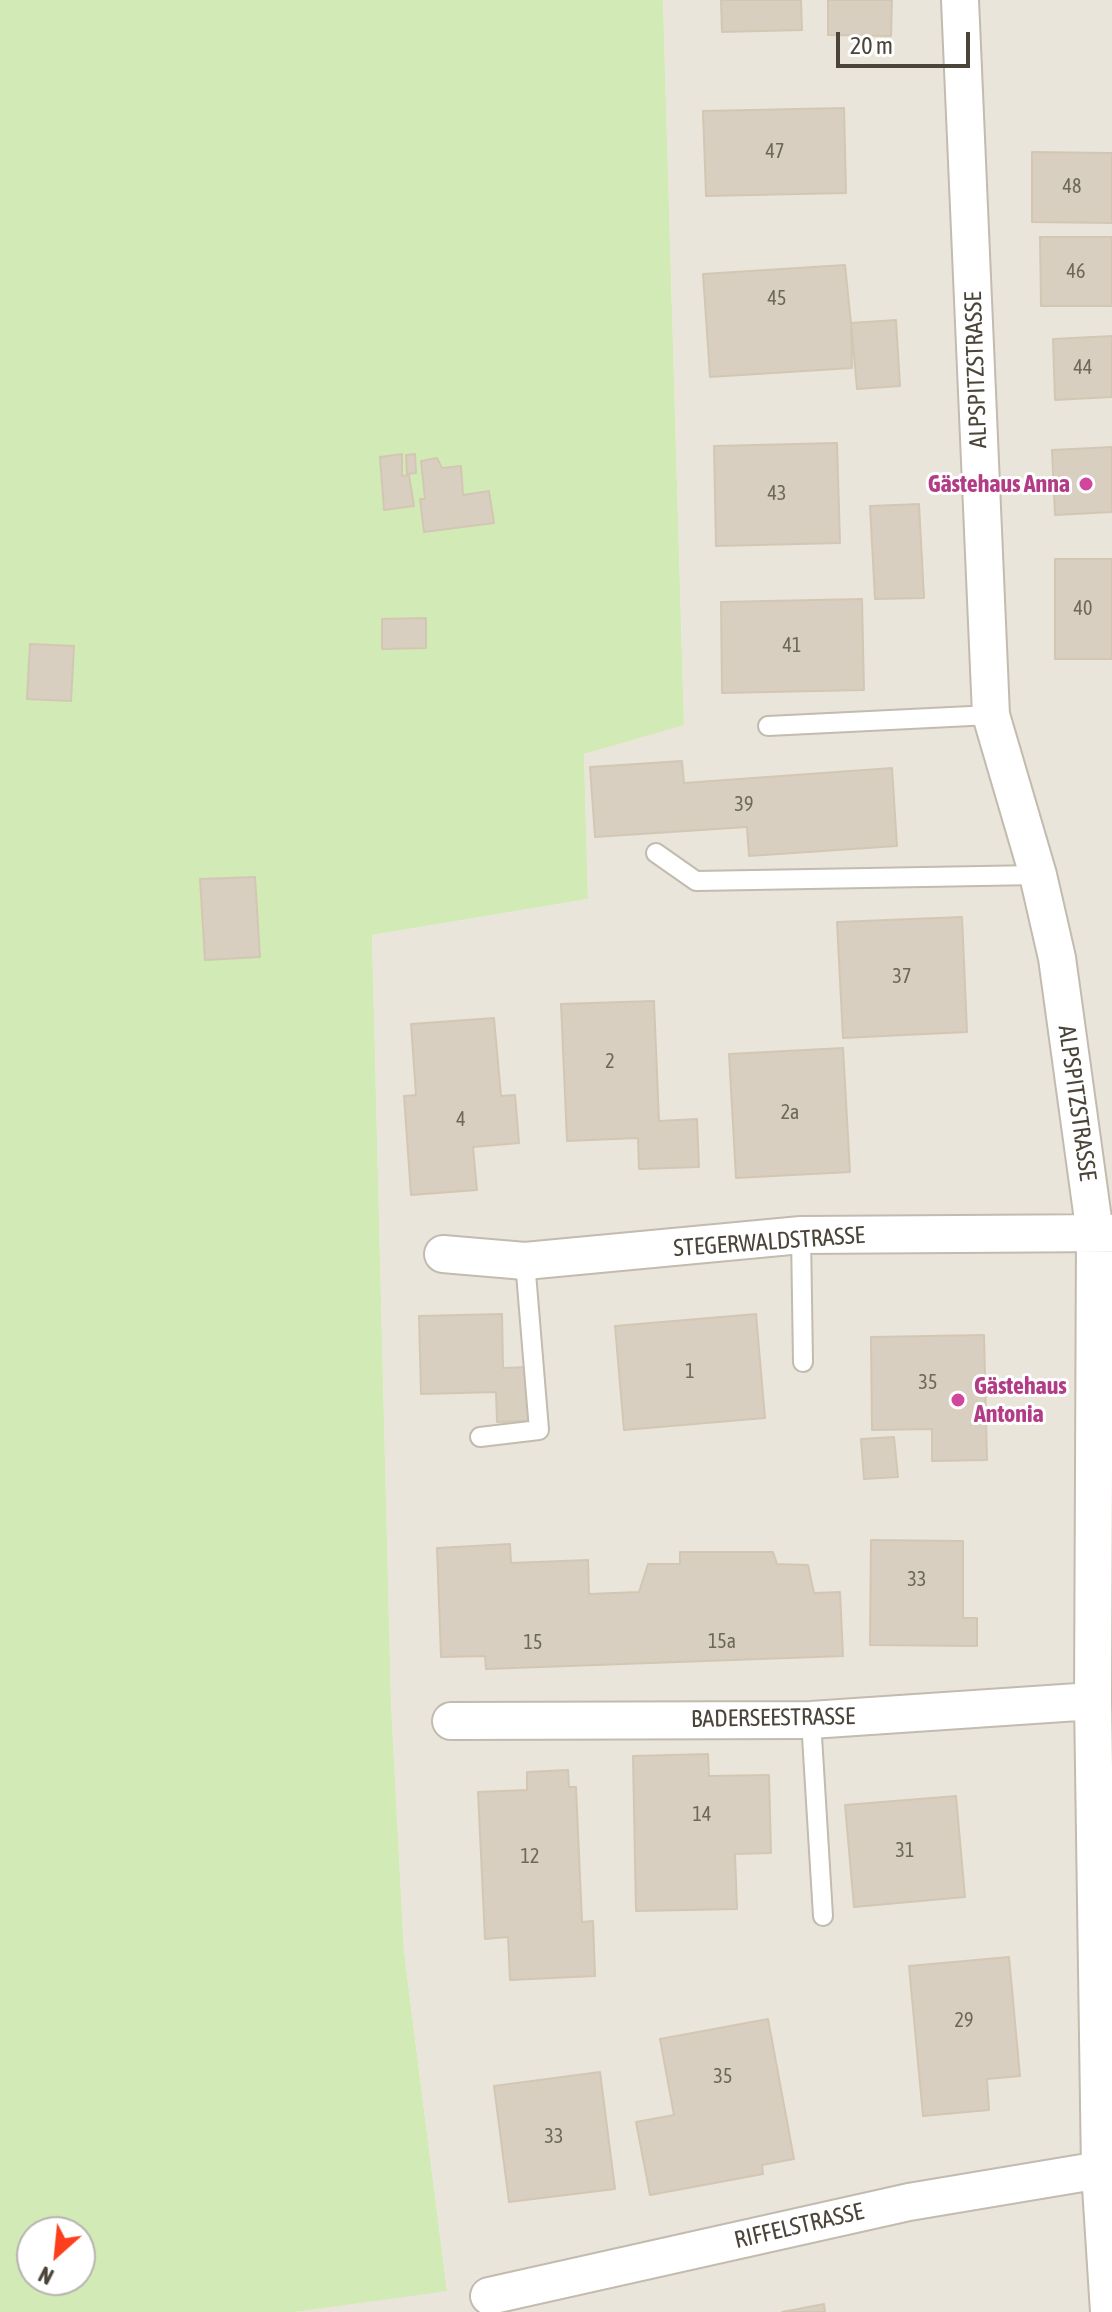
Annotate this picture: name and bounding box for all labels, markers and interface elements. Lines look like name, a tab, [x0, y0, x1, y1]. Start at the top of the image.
scale bar	[840, 16, 974, 66]
text: 20 m	[850, 32, 893, 59]
house number: 47	[766, 140, 784, 164]
house number: 48	[1063, 175, 1081, 199]
house number: 46	[1067, 260, 1085, 284]
house number: 45	[768, 287, 786, 311]
street label: ALPSPITZSTRASSE	[959, 291, 993, 449]
house number: 44	[1074, 356, 1092, 380]
place label: Gästehaus Anna	[928, 470, 1070, 498]
marker: Gästehaus Anna	[1077, 475, 1095, 493]
house number: 43	[768, 482, 786, 506]
house number: 40	[1074, 597, 1092, 621]
house number: 41	[783, 634, 801, 658]
house number: 39	[735, 793, 753, 817]
house number: 37	[893, 965, 911, 989]
street label: ALPSPITZSTRASSE	[1052, 1023, 1102, 1183]
house number: 2	[605, 1050, 615, 1074]
house number: 2a	[781, 1101, 799, 1125]
house number: 4	[456, 1108, 466, 1132]
street label: STEGERWALDSTRASSE	[672, 1221, 866, 1263]
house number: 1	[685, 1360, 695, 1384]
house number: 35	[919, 1371, 937, 1395]
place label: Gästehaus Antonia	[974, 1372, 1067, 1428]
marker: Gästehaus Antonia	[949, 1391, 967, 1409]
house number: 33	[908, 1568, 926, 1592]
house number: 15a	[708, 1630, 736, 1654]
house number: 15	[524, 1631, 542, 1655]
street label: BADERSEESTRASSE	[691, 1702, 855, 1734]
house number: 14	[693, 1803, 711, 1827]
house number: 31	[896, 1839, 914, 1863]
house number: 12	[521, 1845, 539, 1869]
house number: 29	[955, 2009, 973, 2033]
house number: 35	[714, 2065, 732, 2089]
house number: 33	[545, 2125, 563, 2149]
street label: RIFFELSTRASSE	[732, 2197, 866, 2255]
north arrow	[16, 2216, 96, 2296]
text: N	[34, 2261, 58, 2290]

